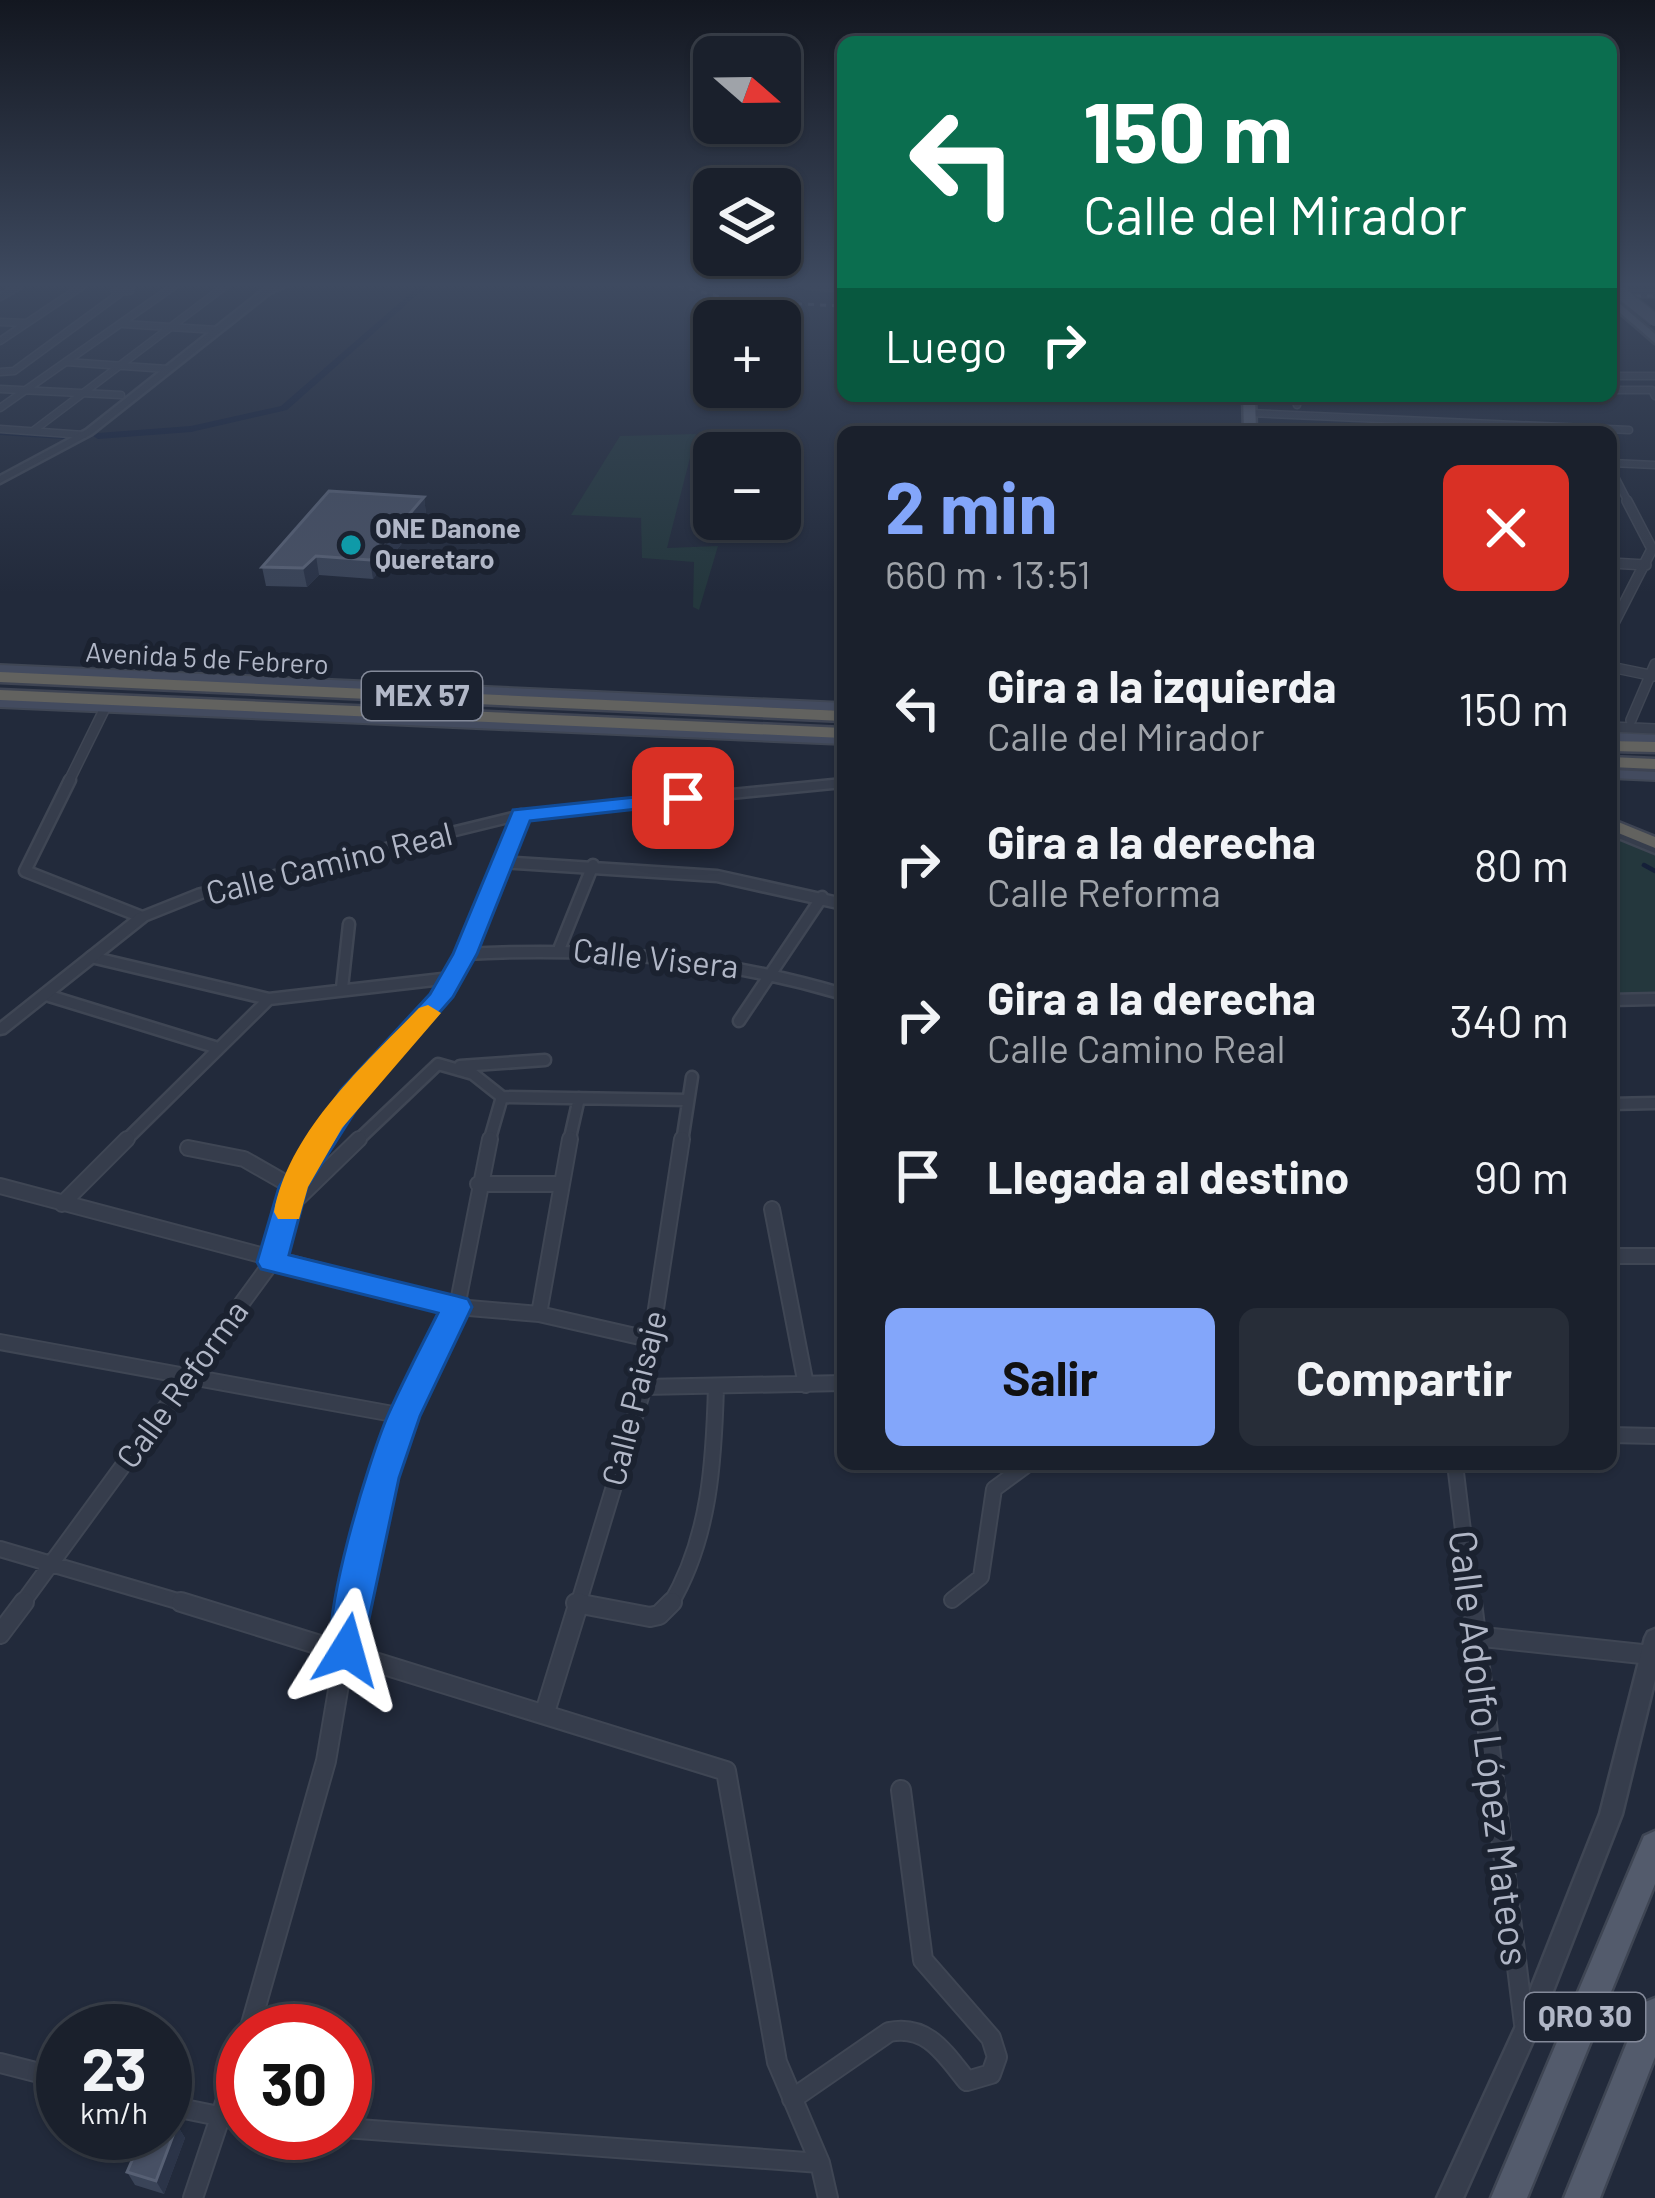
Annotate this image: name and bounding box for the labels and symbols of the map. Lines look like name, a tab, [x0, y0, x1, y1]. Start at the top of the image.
north arrow	[693, 36, 801, 144]
place label: ONE Danone Queretaro	[375, 511, 521, 574]
marker: ONE Danone Queretaro	[338, 532, 364, 558]
street label: Avenida 5 de Febrero	[85, 635, 330, 679]
road number: MEX 57	[362, 672, 482, 720]
pin	[632, 747, 734, 849]
street label: Calle Camino Real	[201, 812, 456, 912]
street label: Calle Visera	[571, 928, 741, 986]
street label: Calle Reforma	[107, 1292, 256, 1475]
street label: Calle Paisaje	[592, 1306, 674, 1490]
street label: Calle Adolfo López Mateos	[1440, 1528, 1541, 1968]
position arrow	[284, 1587, 410, 1713]
road number: QRO 30	[1525, 1993, 1645, 2041]
speed limit sign: 30	[216, 2004, 372, 2160]

